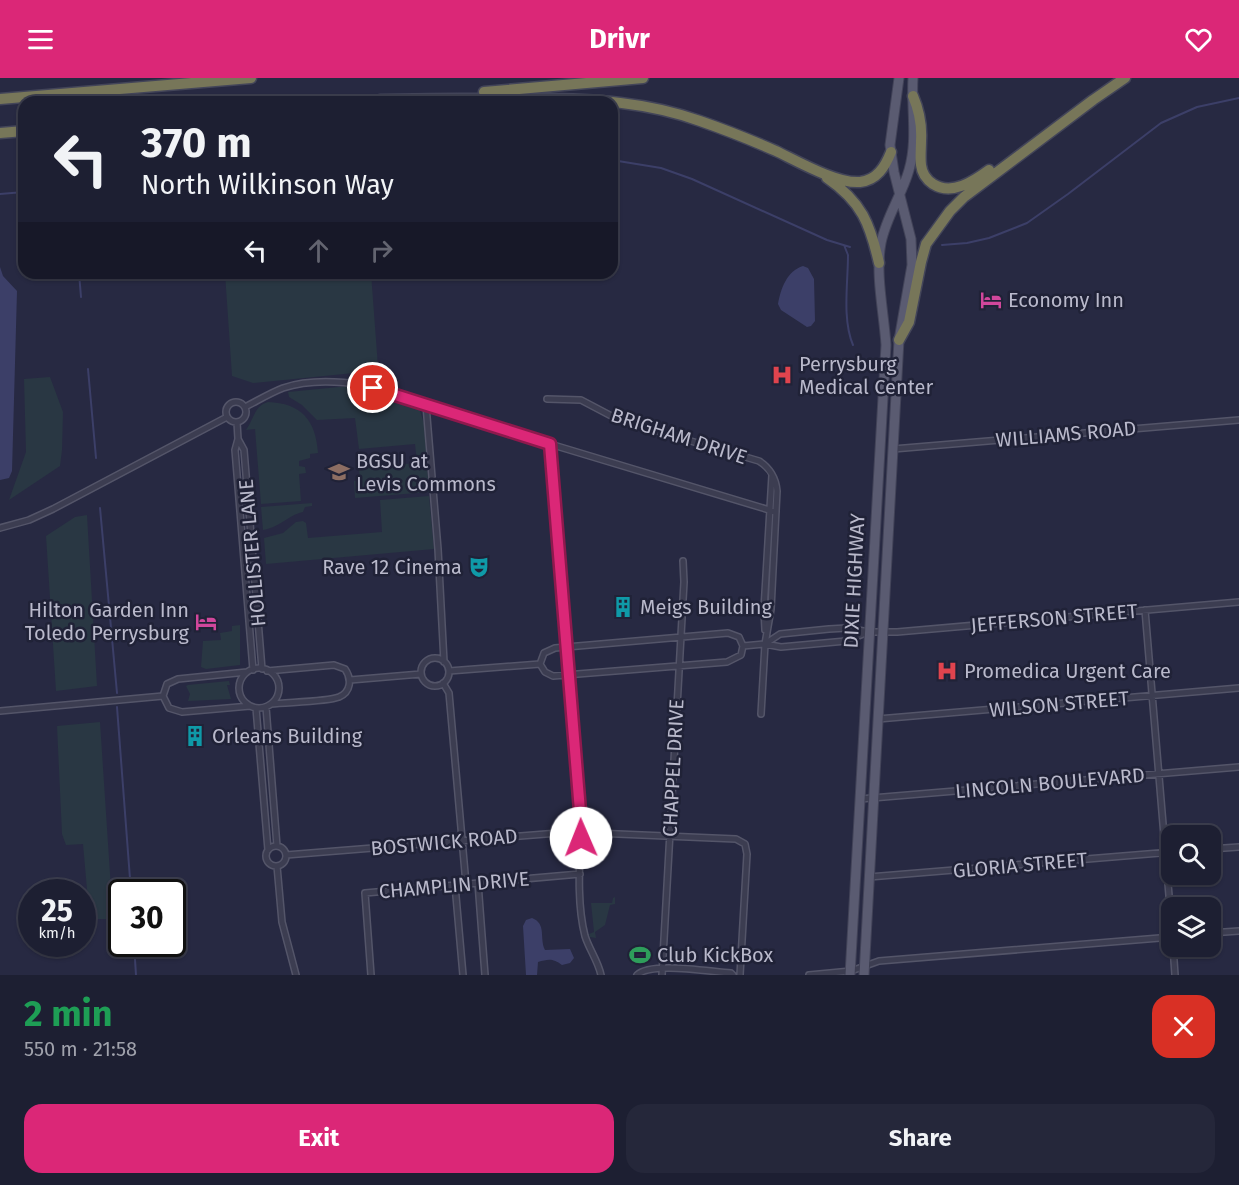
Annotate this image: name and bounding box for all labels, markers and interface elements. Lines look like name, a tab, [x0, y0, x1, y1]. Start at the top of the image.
icon: menu	[24, 23, 57, 56]
text: Drivr	[589, 23, 650, 55]
icon: heart	[1182, 23, 1215, 56]
text: 370 m	[141, 118, 252, 168]
icon: left	[42, 120, 120, 198]
text: North Wilkinson Way	[141, 169, 394, 201]
icon: left	[239, 234, 272, 267]
icon: ahead	[302, 234, 335, 267]
icon: right	[365, 234, 398, 267]
hotel icon: Economy Inn	[979, 288, 1003, 312]
place label: Economy Inn	[1008, 288, 1124, 312]
place label: Perrysburg Medical Center	[799, 352, 933, 399]
pin	[347, 362, 398, 413]
hospital icon: Perrysburg Medical Center	[770, 363, 794, 387]
icon: arrive	[356, 371, 389, 404]
street label: BRIGHAM DRIVE	[608, 403, 750, 469]
street label: WILLIAMS ROAD	[995, 416, 1137, 452]
place label: BGSU at Levis Commons	[356, 449, 496, 496]
school or university icon: BGSU at Levis Commons	[327, 460, 351, 484]
street label: HOLLISTER LANE	[234, 478, 270, 628]
street label: DIXIE HIGHWAY	[838, 513, 870, 649]
place label: Rave 12 Cinema	[322, 555, 462, 579]
theatre icon: Rave 12 Cinema	[467, 555, 491, 579]
building icon: Meigs Building	[611, 595, 635, 619]
place label: Meigs Building	[640, 595, 773, 619]
place label: Hilton Garden Inn Toledo Perrysburg	[25, 598, 190, 645]
street label: JEFFERSON STREET	[970, 599, 1139, 637]
hotel icon: Hilton Garden Inn Toledo Perrysburg	[194, 610, 218, 634]
hospital icon: Promedica Urgent Care	[935, 659, 959, 683]
place label: Promedica Urgent Care	[964, 659, 1171, 683]
street label: WILSON STREET	[988, 686, 1131, 722]
street label: CHAPPEL DRIVE	[657, 698, 689, 838]
building icon: Orleans Building	[183, 724, 207, 748]
place label: Orleans Building	[212, 724, 363, 748]
street label: LINCOLN BOULEVARD	[954, 763, 1146, 803]
position arrow	[549, 806, 613, 870]
street label: BOSTWICK ROAD	[370, 824, 518, 860]
map controls	[1161, 825, 1221, 957]
button: search	[1161, 825, 1221, 885]
street label: GLORIA STREET	[952, 847, 1089, 883]
street label: CHAMPLIN DRIVE	[378, 866, 530, 904]
speed limit sign: 30	[108, 879, 186, 957]
text: 25	[41, 893, 73, 929]
button: layers	[1161, 897, 1221, 957]
text: km/h	[38, 924, 76, 942]
sports icon: Club KickBox	[628, 943, 652, 967]
place label: Club KickBox	[657, 943, 774, 967]
text: 2 min	[24, 992, 113, 1036]
button: close	[1152, 995, 1215, 1058]
text: 550 m · 21:58	[24, 1037, 137, 1061]
button: Exit	[24, 1104, 614, 1173]
button: Share	[626, 1104, 1215, 1173]

